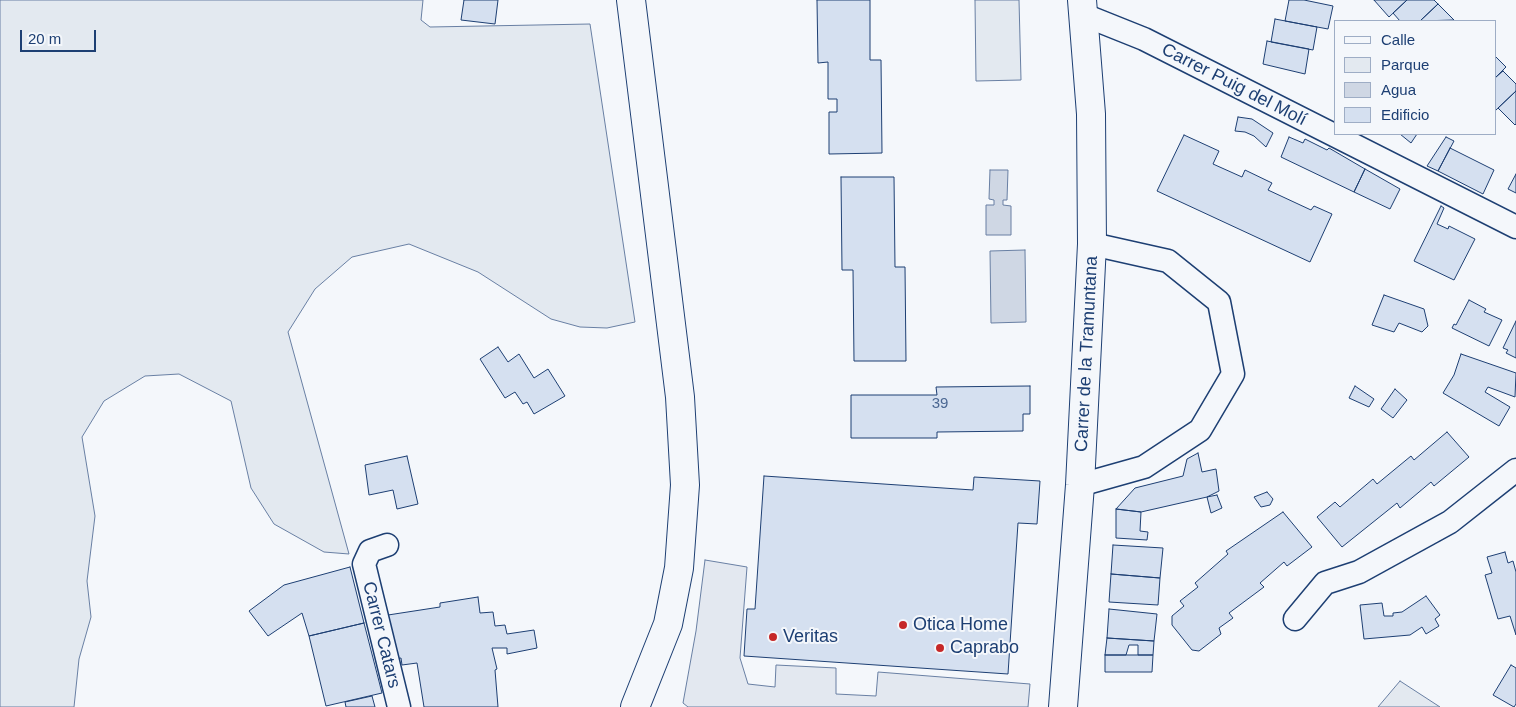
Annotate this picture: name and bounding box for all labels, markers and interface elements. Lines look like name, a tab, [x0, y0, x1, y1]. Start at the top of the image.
scale bar	[22, 20, 99, 52]
legend	[1334, 20, 1496, 135]
text: 20 m	[28, 30, 61, 47]
text: Calle	[1381, 31, 1415, 48]
street label: Carrer Puig del Molí	[1158, 39, 1310, 131]
text: Parque	[1381, 56, 1429, 73]
text: Agua	[1381, 81, 1416, 98]
text: Edificio	[1381, 106, 1429, 123]
street label: Carrer de la Tramuntana	[1071, 255, 1103, 453]
house number: 39	[932, 395, 948, 413]
street label: Carrer Catars	[357, 579, 405, 691]
place label: Otica Home	[913, 614, 1008, 636]
marker: Otica Home	[897, 619, 909, 631]
place label: Veritas	[783, 626, 838, 648]
marker: Veritas	[767, 631, 779, 643]
place label: Caprabo	[950, 637, 1019, 659]
marker: Caprabo	[934, 642, 946, 654]

